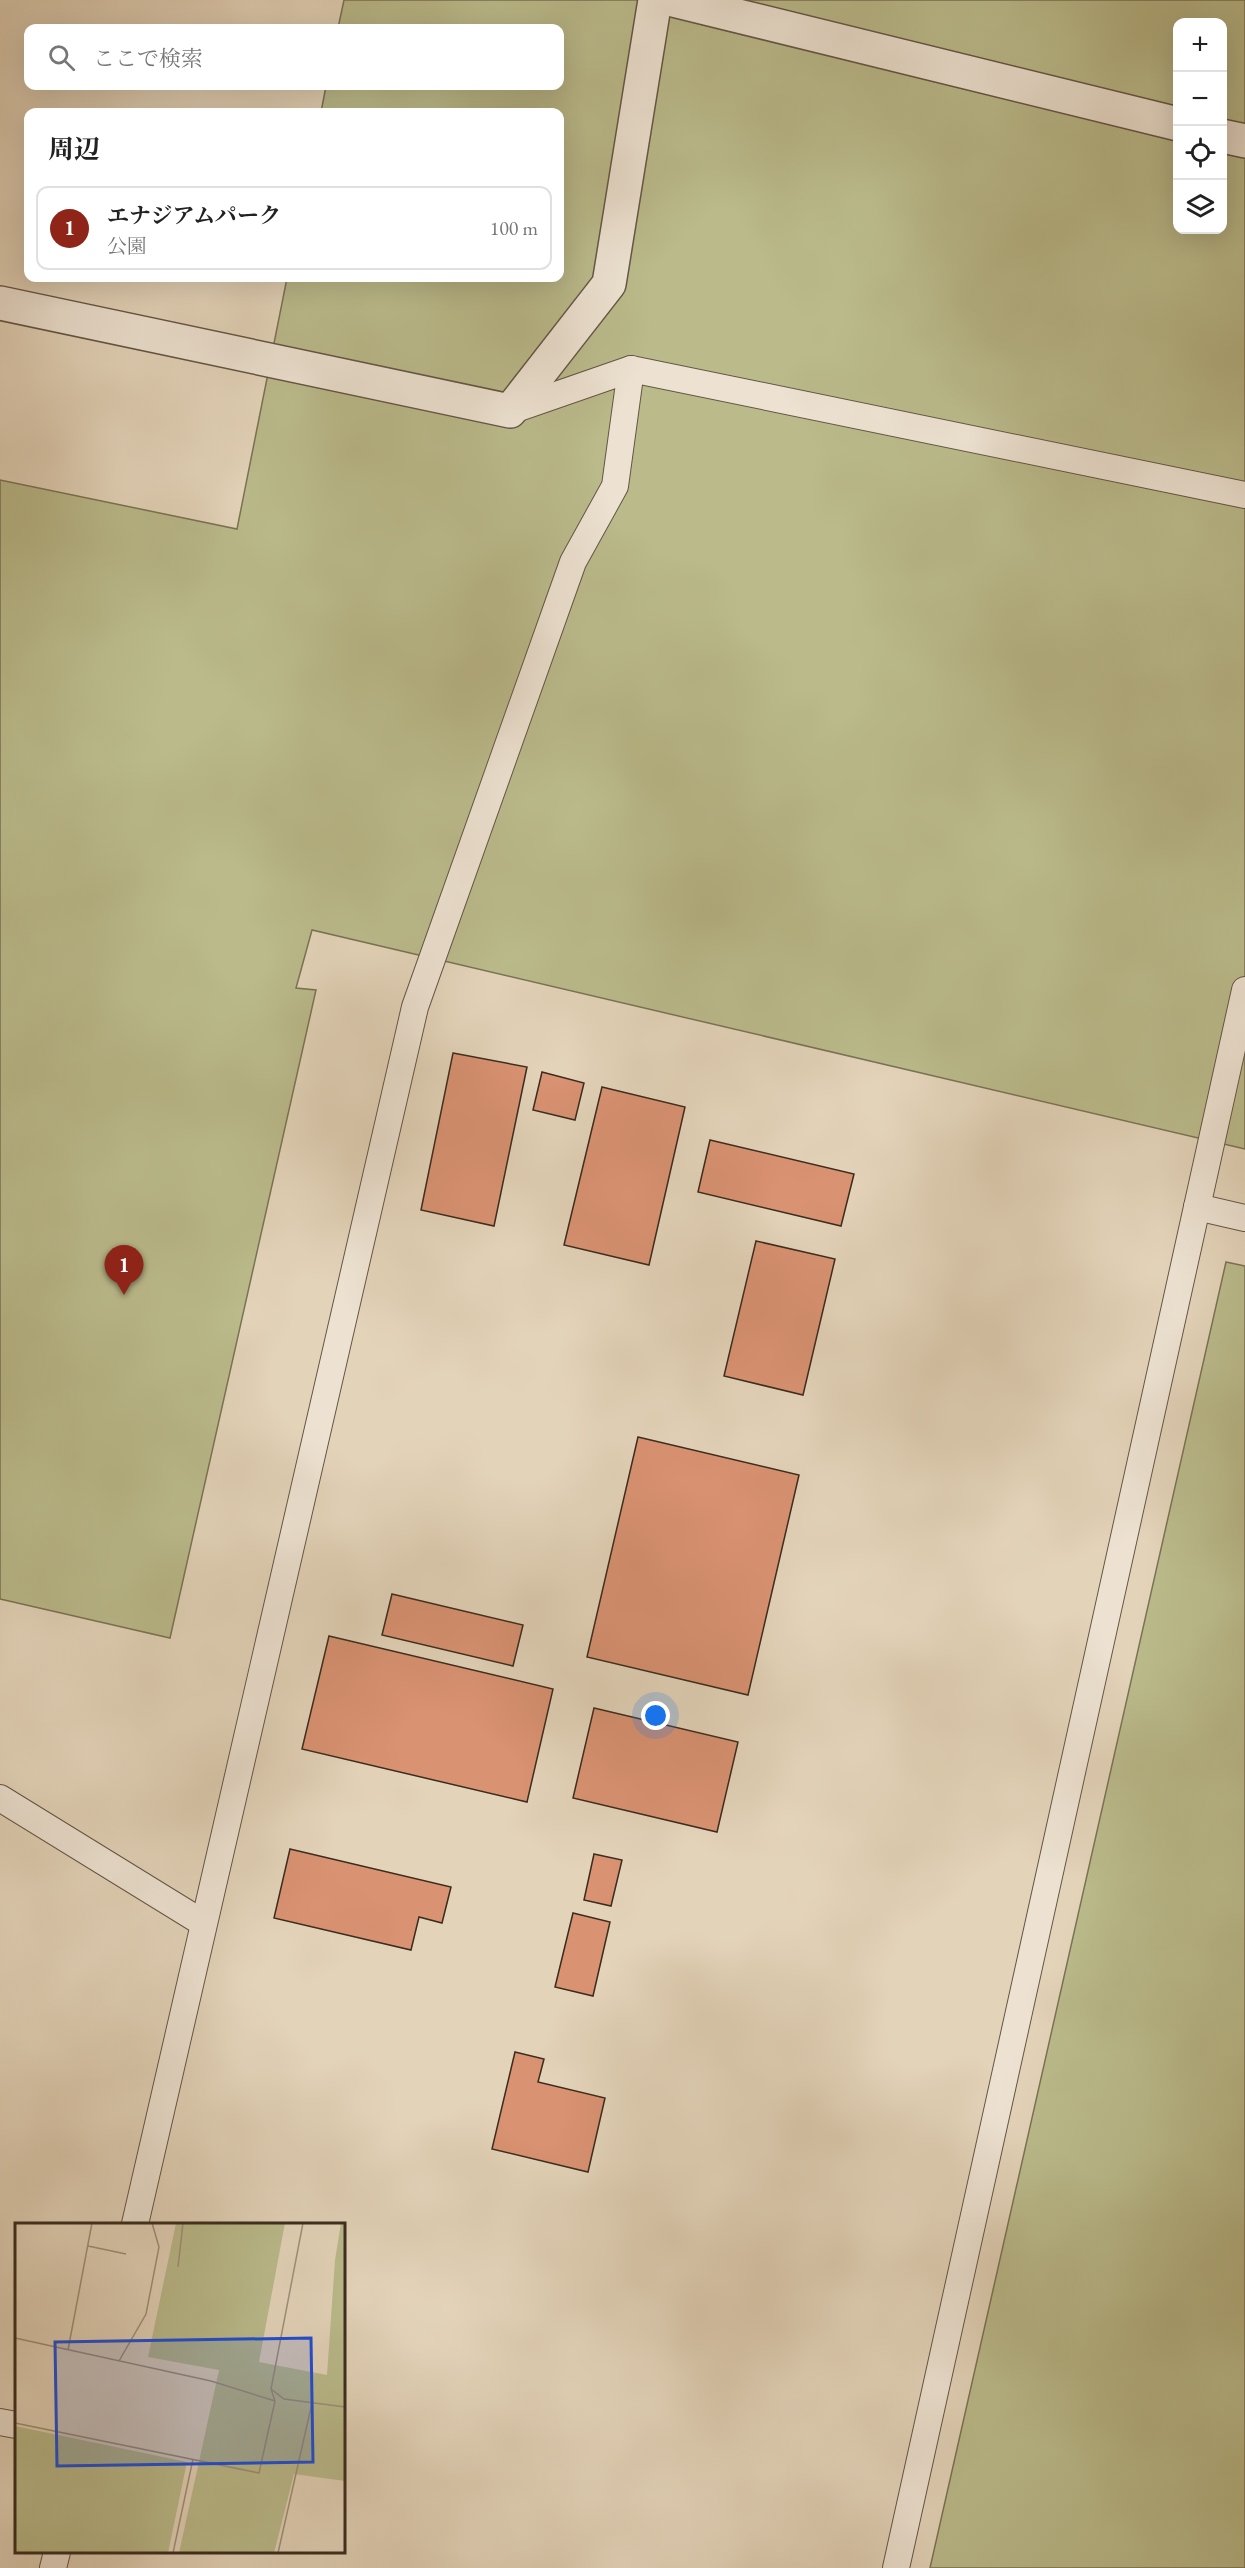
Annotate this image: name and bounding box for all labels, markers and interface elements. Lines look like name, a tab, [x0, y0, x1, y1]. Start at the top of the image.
map controls	[1173, 18, 1227, 234]
button: +	[1173, 18, 1227, 72]
search box	[24, 24, 564, 90]
icon: search	[45, 41, 78, 74]
text: ここで検索	[93, 44, 203, 73]
button: −	[1173, 72, 1227, 126]
button: locate	[1173, 126, 1227, 180]
text: 周辺	[48, 132, 100, 166]
button: layers	[1173, 180, 1227, 234]
text: エナジアムパーク	[107, 201, 281, 230]
text: 1	[64, 215, 75, 241]
text: 100 m	[490, 215, 538, 241]
text: 公園	[107, 233, 147, 259]
pin: 1	[104, 1246, 144, 1295]
your location	[641, 1701, 670, 1730]
inset map	[15, 2223, 345, 2553]

